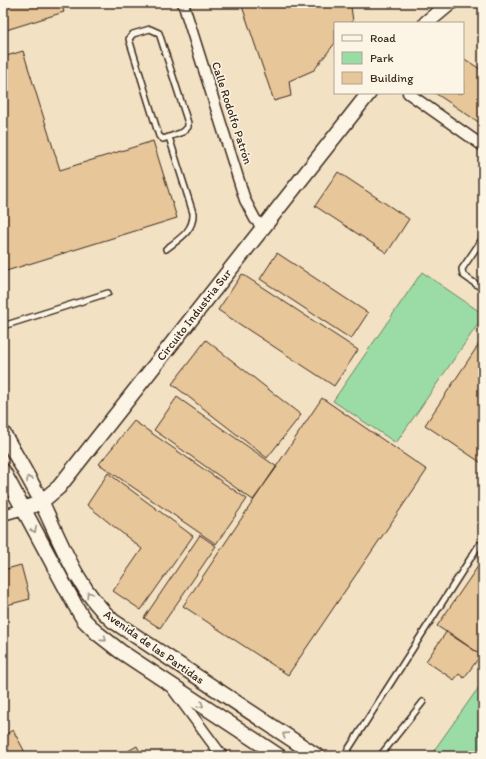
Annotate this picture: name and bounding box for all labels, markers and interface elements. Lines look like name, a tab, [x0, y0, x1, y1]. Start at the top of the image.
legend	[334, 22, 464, 94]
text: Road	[370, 31, 396, 45]
text: Park	[370, 51, 394, 65]
street label: Calle Rodolfo Patrón	[209, 60, 255, 167]
text: Building	[370, 71, 414, 85]
street label: Circuito Industria Sur	[154, 266, 234, 364]
one-way arrow	[26, 476, 33, 483]
one-way arrow	[30, 526, 37, 533]
one-way arrow	[86, 591, 94, 598]
street label: Avenida de las Partidas	[101, 607, 207, 687]
one-way arrow	[99, 634, 106, 641]
one-way arrow	[197, 700, 204, 707]
one-way arrow	[282, 732, 289, 739]

